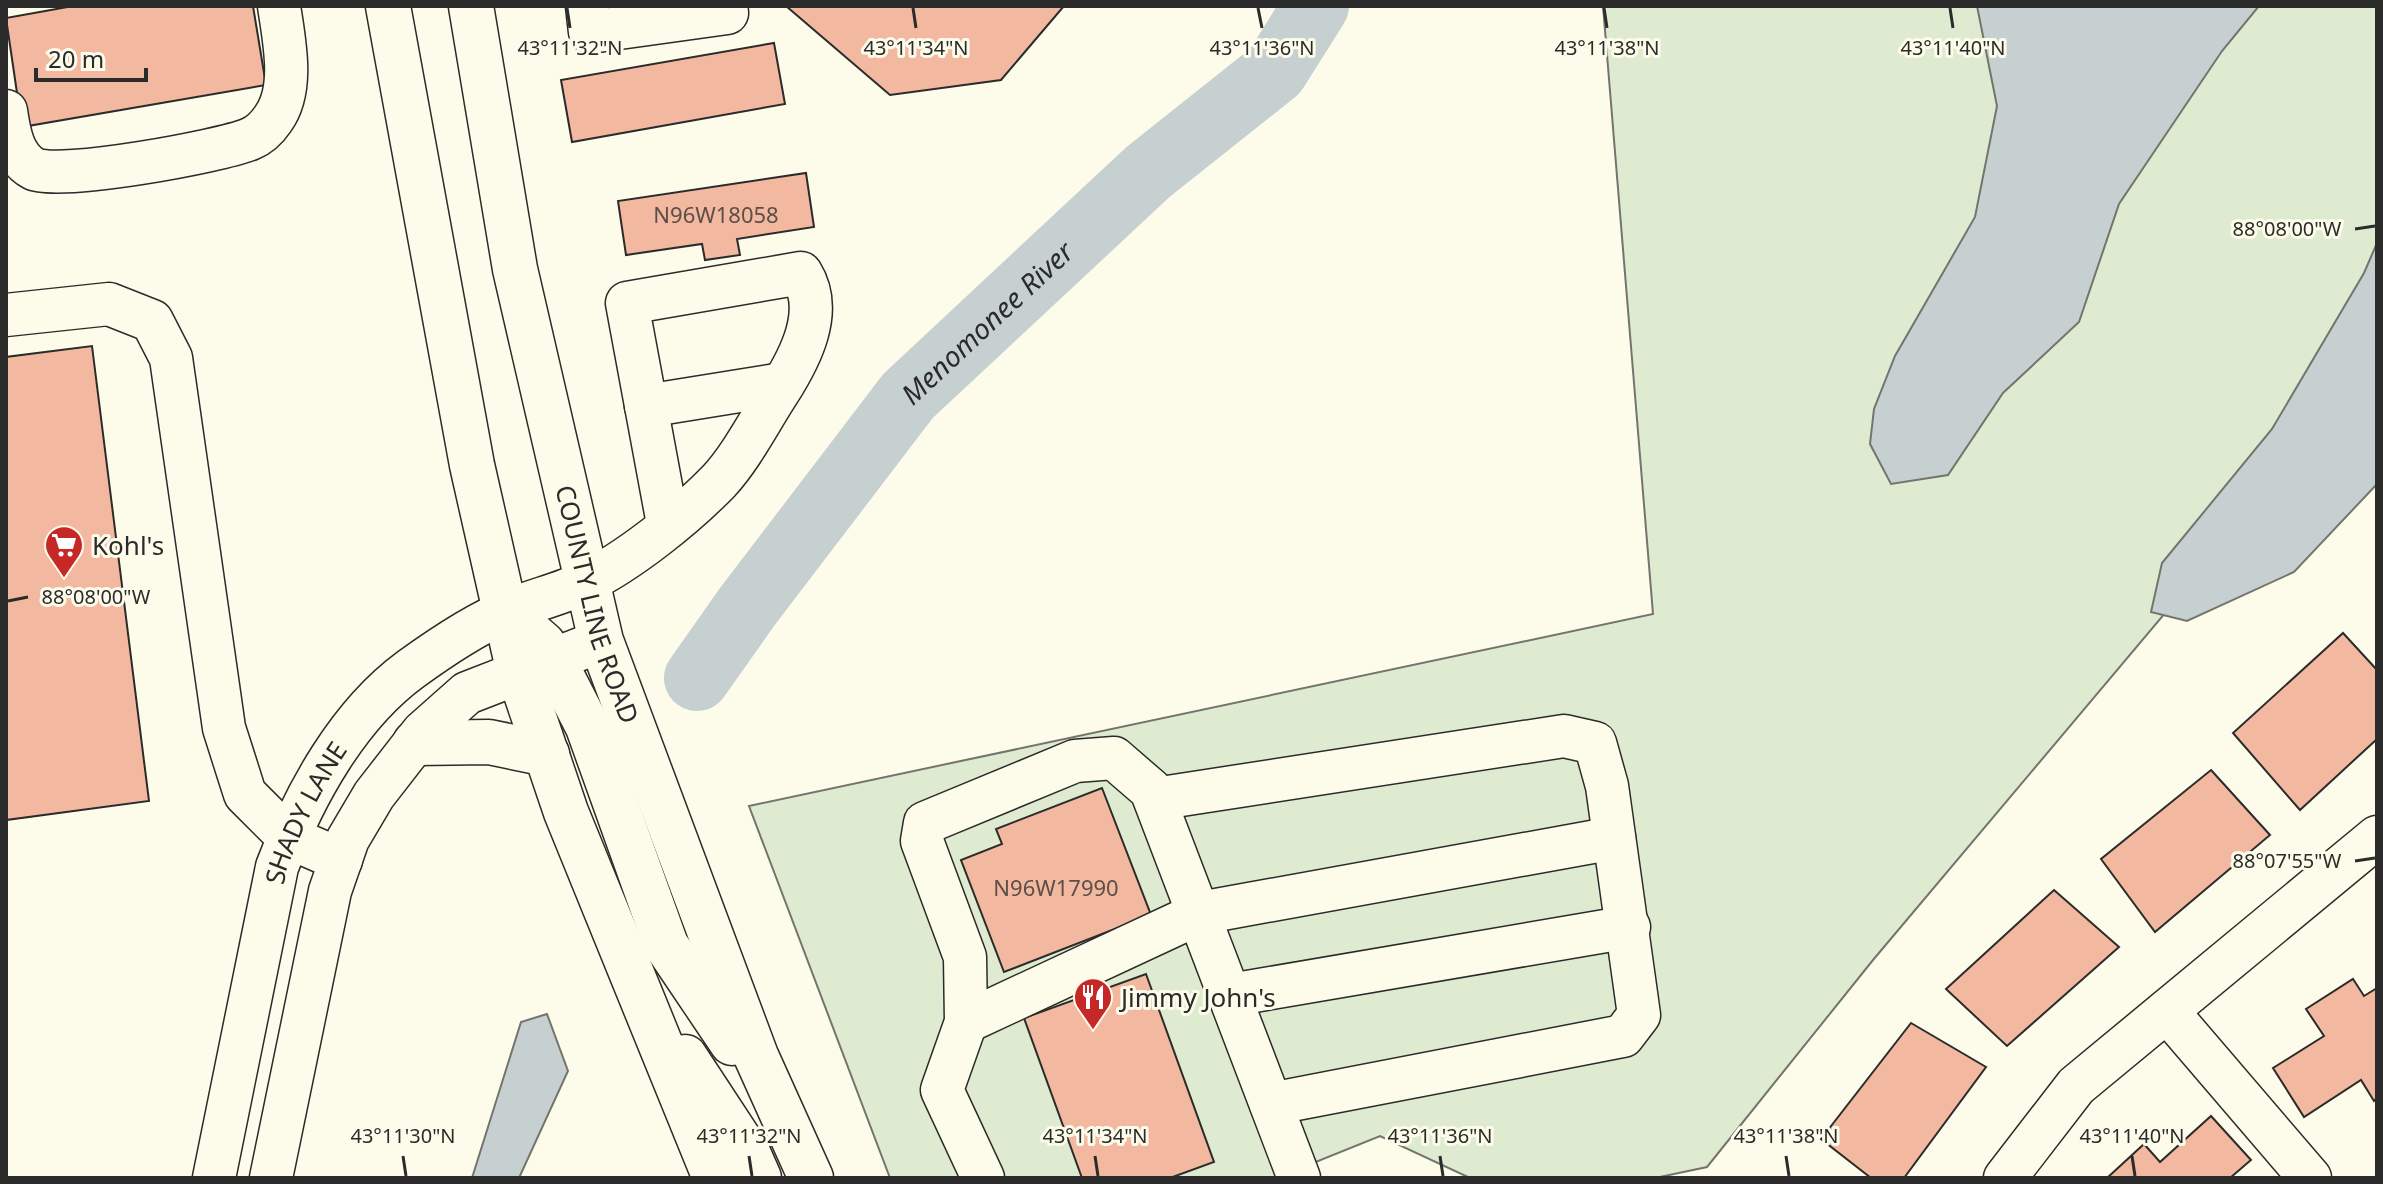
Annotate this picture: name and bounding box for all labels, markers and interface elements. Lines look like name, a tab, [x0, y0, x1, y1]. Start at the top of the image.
scale bar	[36, 32, 146, 82]
text: 43°11'32"N	[517, 34, 623, 61]
text: 43°11'34"N	[863, 34, 969, 61]
text: 43°11'36"N	[1209, 34, 1315, 61]
text: 43°11'38"N	[1554, 34, 1660, 61]
text: 43°11'40"N	[1900, 34, 2006, 61]
text: 20 m	[48, 42, 104, 75]
house number: N96W18058	[653, 199, 779, 229]
text: 88°08'00"W	[2233, 215, 2342, 242]
water label: Menomonee River	[892, 231, 1083, 412]
street label: COUNTY LINE ROAD	[548, 482, 648, 728]
supermarket icon: Kohl's	[43, 524, 85, 579]
place label: Kohl's	[92, 527, 164, 563]
text: 88°08'00"W	[42, 583, 151, 610]
street label: SHADY LANE	[256, 734, 355, 887]
text: 88°07'55"W	[2233, 847, 2342, 874]
house number: N96W17990	[993, 872, 1119, 902]
restaurant icon: Jimmy John's	[1072, 976, 1114, 1031]
place label: Jimmy John's	[1118, 979, 1276, 1015]
text: 43°11'30"N	[350, 1122, 456, 1149]
text: 43°11'32"N	[696, 1122, 802, 1149]
text: 43°11'34"N	[1042, 1122, 1148, 1149]
text: 43°11'36"N	[1387, 1122, 1493, 1149]
text: 43°11'38"N	[1733, 1122, 1839, 1149]
text: 43°11'40"N	[2079, 1122, 2185, 1149]

